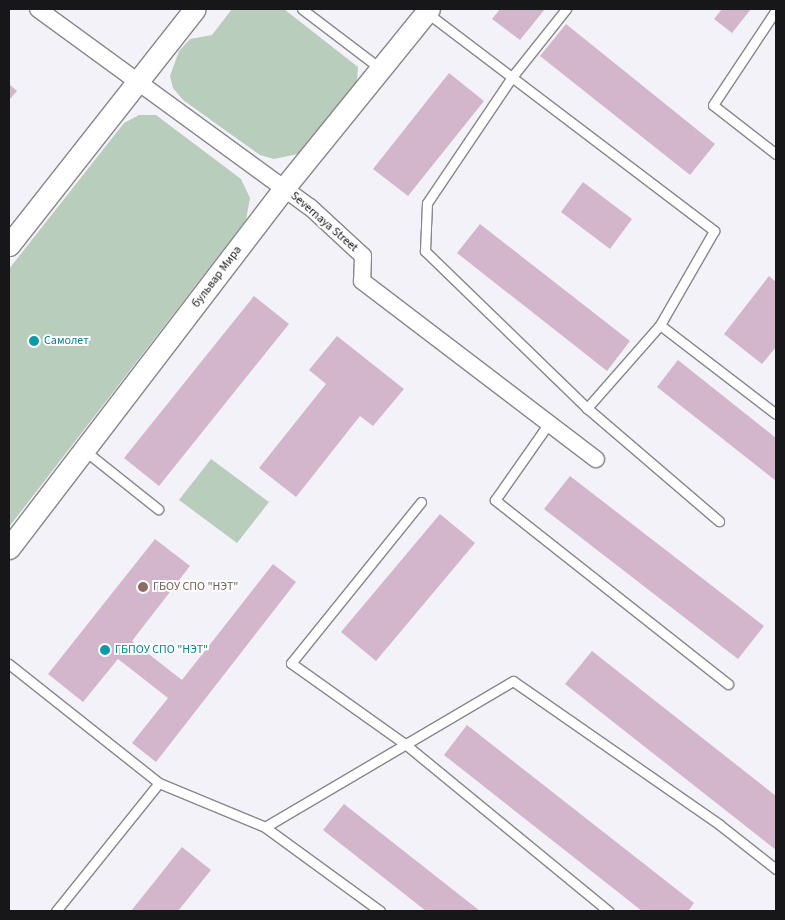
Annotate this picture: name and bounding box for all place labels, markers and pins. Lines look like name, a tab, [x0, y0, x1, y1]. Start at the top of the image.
place label: Самолет	[44, 334, 89, 348]
marker: Самолет	[28, 335, 40, 347]
place label: ГБОУ СПО "НЭТ"	[153, 580, 238, 594]
marker: ГБОУ СПО "НЭТ"	[137, 581, 149, 593]
place label: ГБПОУ СПО "НЭТ"	[115, 643, 208, 657]
marker: ГБПОУ СПО "НЭТ"	[99, 644, 111, 656]

